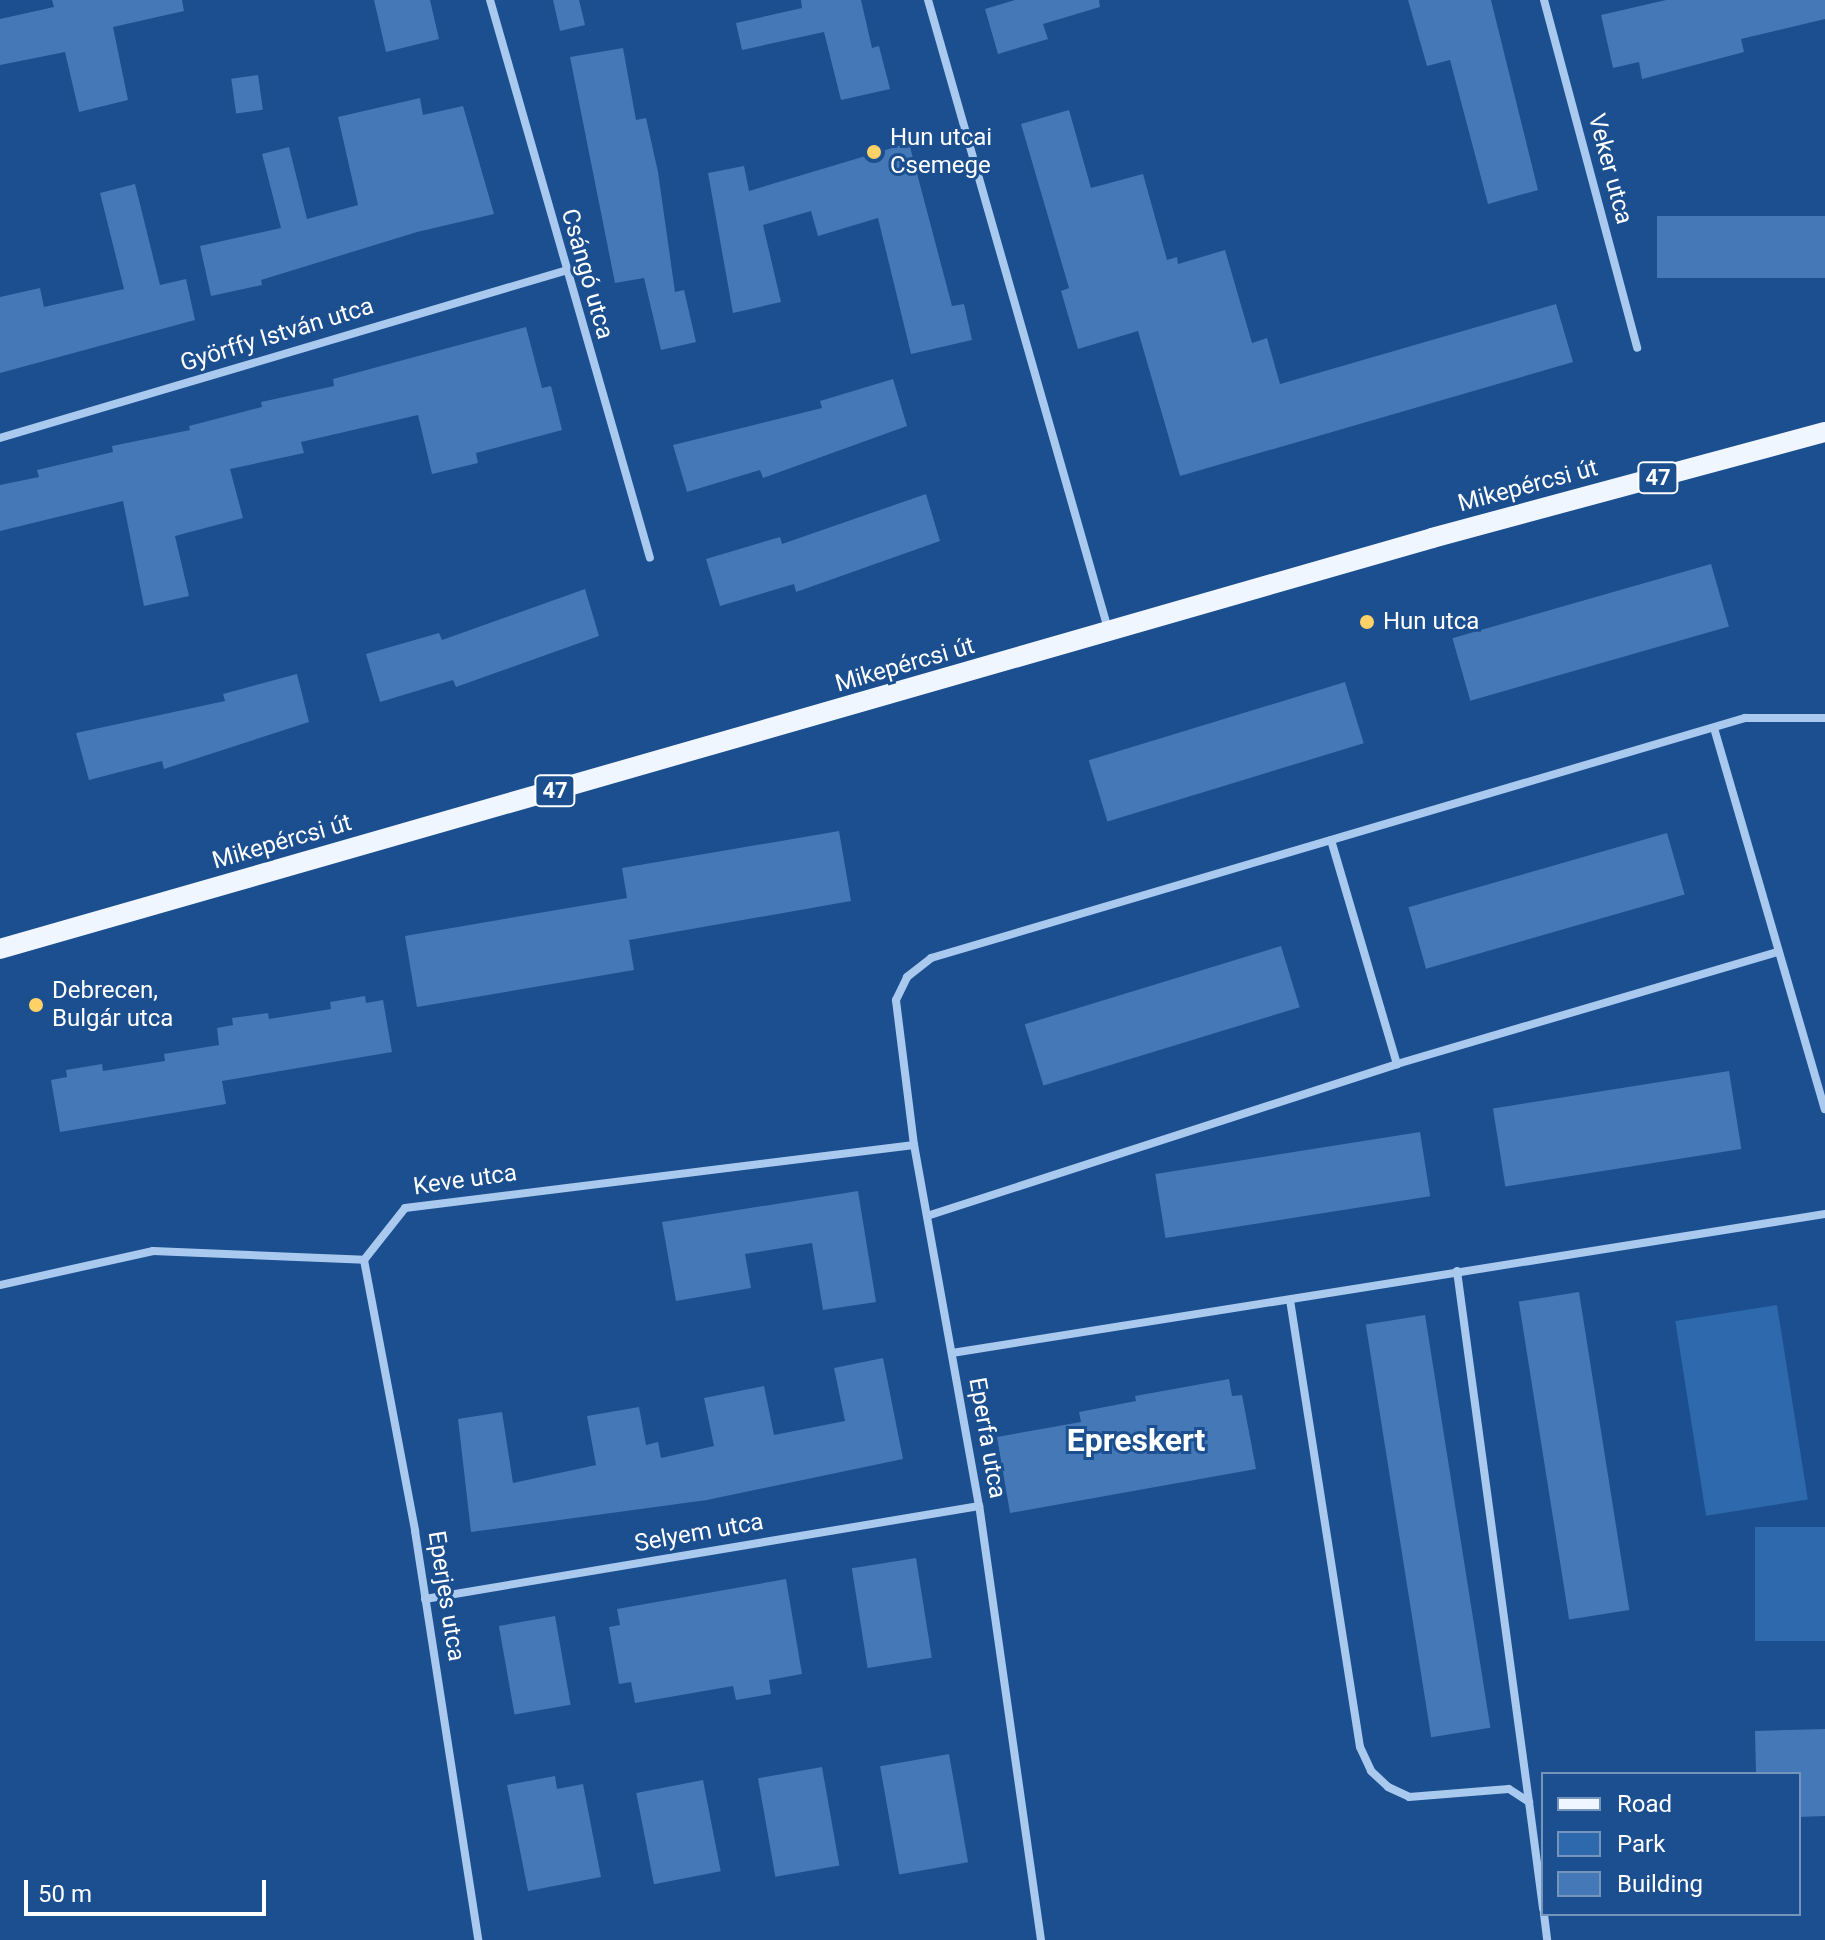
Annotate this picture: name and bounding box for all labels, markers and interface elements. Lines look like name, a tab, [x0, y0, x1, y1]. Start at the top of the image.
street label: Veker utca	[1581, 111, 1639, 227]
place label: Hun utcai Csemege	[890, 124, 992, 180]
marker: Hun utcai Csemege	[865, 143, 883, 161]
street label: Csángó utca	[555, 206, 619, 342]
street label: Györffy István utca	[177, 292, 377, 378]
street label: Mikepércsi út	[1455, 454, 1601, 518]
road number: 47	[1636, 460, 1680, 496]
place label: Hun utca	[1383, 608, 1479, 636]
marker: Hun utca	[1358, 613, 1376, 631]
street label: Mikepércsi út	[832, 631, 978, 699]
road number: 47	[533, 773, 577, 809]
street label: Mikepércsi út	[209, 808, 355, 876]
place label: Debrecen, Bulgár utca	[52, 977, 173, 1033]
marker: Debrecen, Bulgár utca	[27, 996, 45, 1014]
street label: Keve utca	[411, 1158, 519, 1202]
street label: Eperfa utca	[962, 1375, 1012, 1501]
district label: Epreskert	[1067, 1421, 1205, 1459]
street label: Selyem utca	[632, 1507, 766, 1559]
street label: Eperjes utca	[421, 1529, 471, 1663]
legend	[1541, 1772, 1801, 1916]
text: Road	[1617, 1790, 1672, 1818]
text: Park	[1617, 1830, 1665, 1858]
scale bar	[28, 1864, 270, 1914]
text: Building	[1617, 1870, 1703, 1898]
text: 50 m	[38, 1880, 92, 1908]

